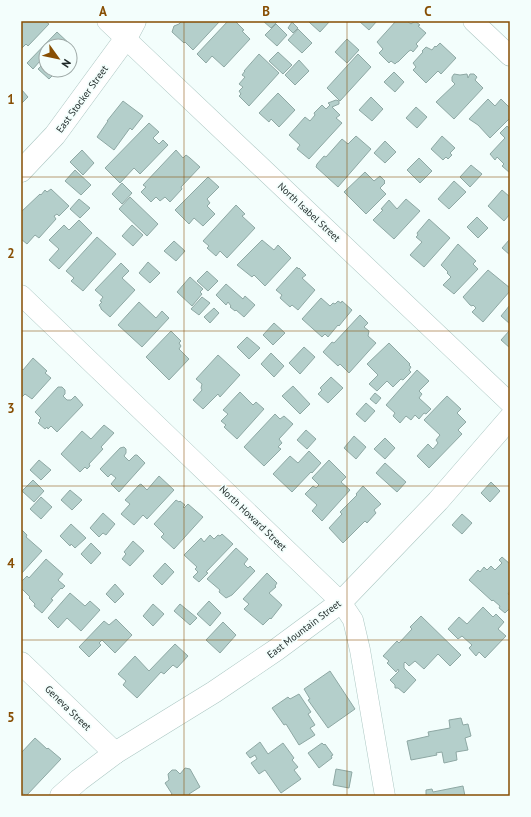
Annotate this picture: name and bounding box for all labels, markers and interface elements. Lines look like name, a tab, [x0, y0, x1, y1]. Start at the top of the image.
text: A	[99, 3, 107, 20]
text: B	[262, 3, 270, 20]
text: C	[424, 3, 432, 20]
north arrow	[38, 38, 78, 78]
text: N	[59, 57, 74, 70]
street label: East Stocker Street	[53, 62, 111, 135]
text: 1	[7, 91, 15, 108]
street label: North Isabel Street	[275, 180, 344, 245]
text: 2	[7, 245, 15, 262]
text: 3	[7, 400, 15, 417]
street label: North Howard Street	[217, 483, 290, 554]
text: 4	[7, 555, 15, 572]
street label: East Mountain Street	[264, 597, 344, 661]
street label: Geneva Street	[42, 683, 94, 734]
text: 5	[7, 709, 15, 726]

